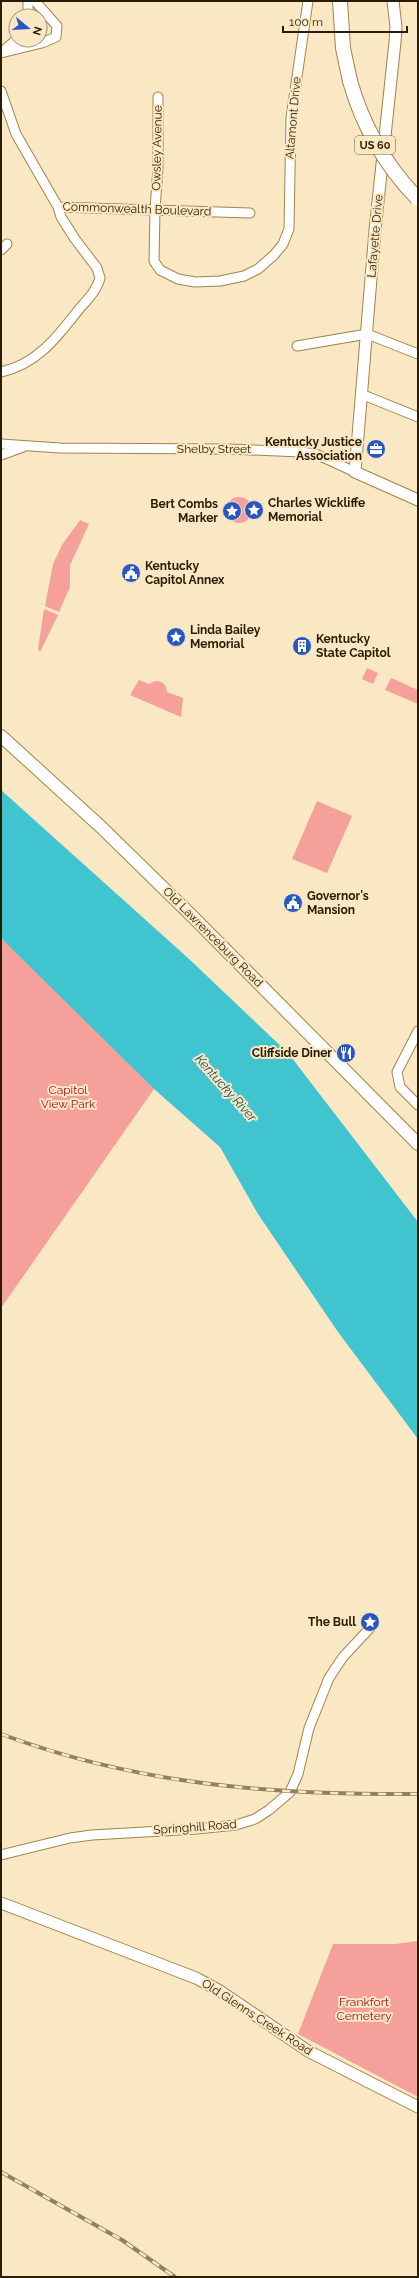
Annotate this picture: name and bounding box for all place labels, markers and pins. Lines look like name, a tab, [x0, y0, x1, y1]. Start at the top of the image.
place label: Kentucky Justice Association	[265, 435, 362, 463]
office icon: Kentucky Justice Association	[365, 438, 387, 460]
place label: Charles Wickliffe Memorial	[268, 496, 365, 524]
place label: Bert Combs Marker	[150, 497, 218, 525]
place icon: Charles Wickliffe Memorial	[243, 499, 265, 521]
place icon: Bert Combs Marker	[221, 500, 243, 522]
place label: Kentucky Capitol Annex	[145, 559, 225, 587]
public building icon: Kentucky Capitol Annex	[120, 562, 142, 584]
place label: Linda Bailey Memorial	[190, 623, 261, 651]
place icon: Linda Bailey Memorial	[165, 626, 187, 648]
place label: Kentucky State Capitol	[316, 632, 391, 660]
building icon: Kentucky State Capitol	[291, 635, 313, 657]
place label: Governor's Mansion	[307, 889, 369, 917]
public building icon: Governor's Mansion	[282, 892, 304, 914]
restaurant icon: Cliffside Diner	[335, 1042, 357, 1064]
place label: Cliffside Diner	[252, 1046, 332, 1060]
place icon: The Bull	[359, 1611, 381, 1633]
place label: The Bull	[308, 1615, 356, 1629]

